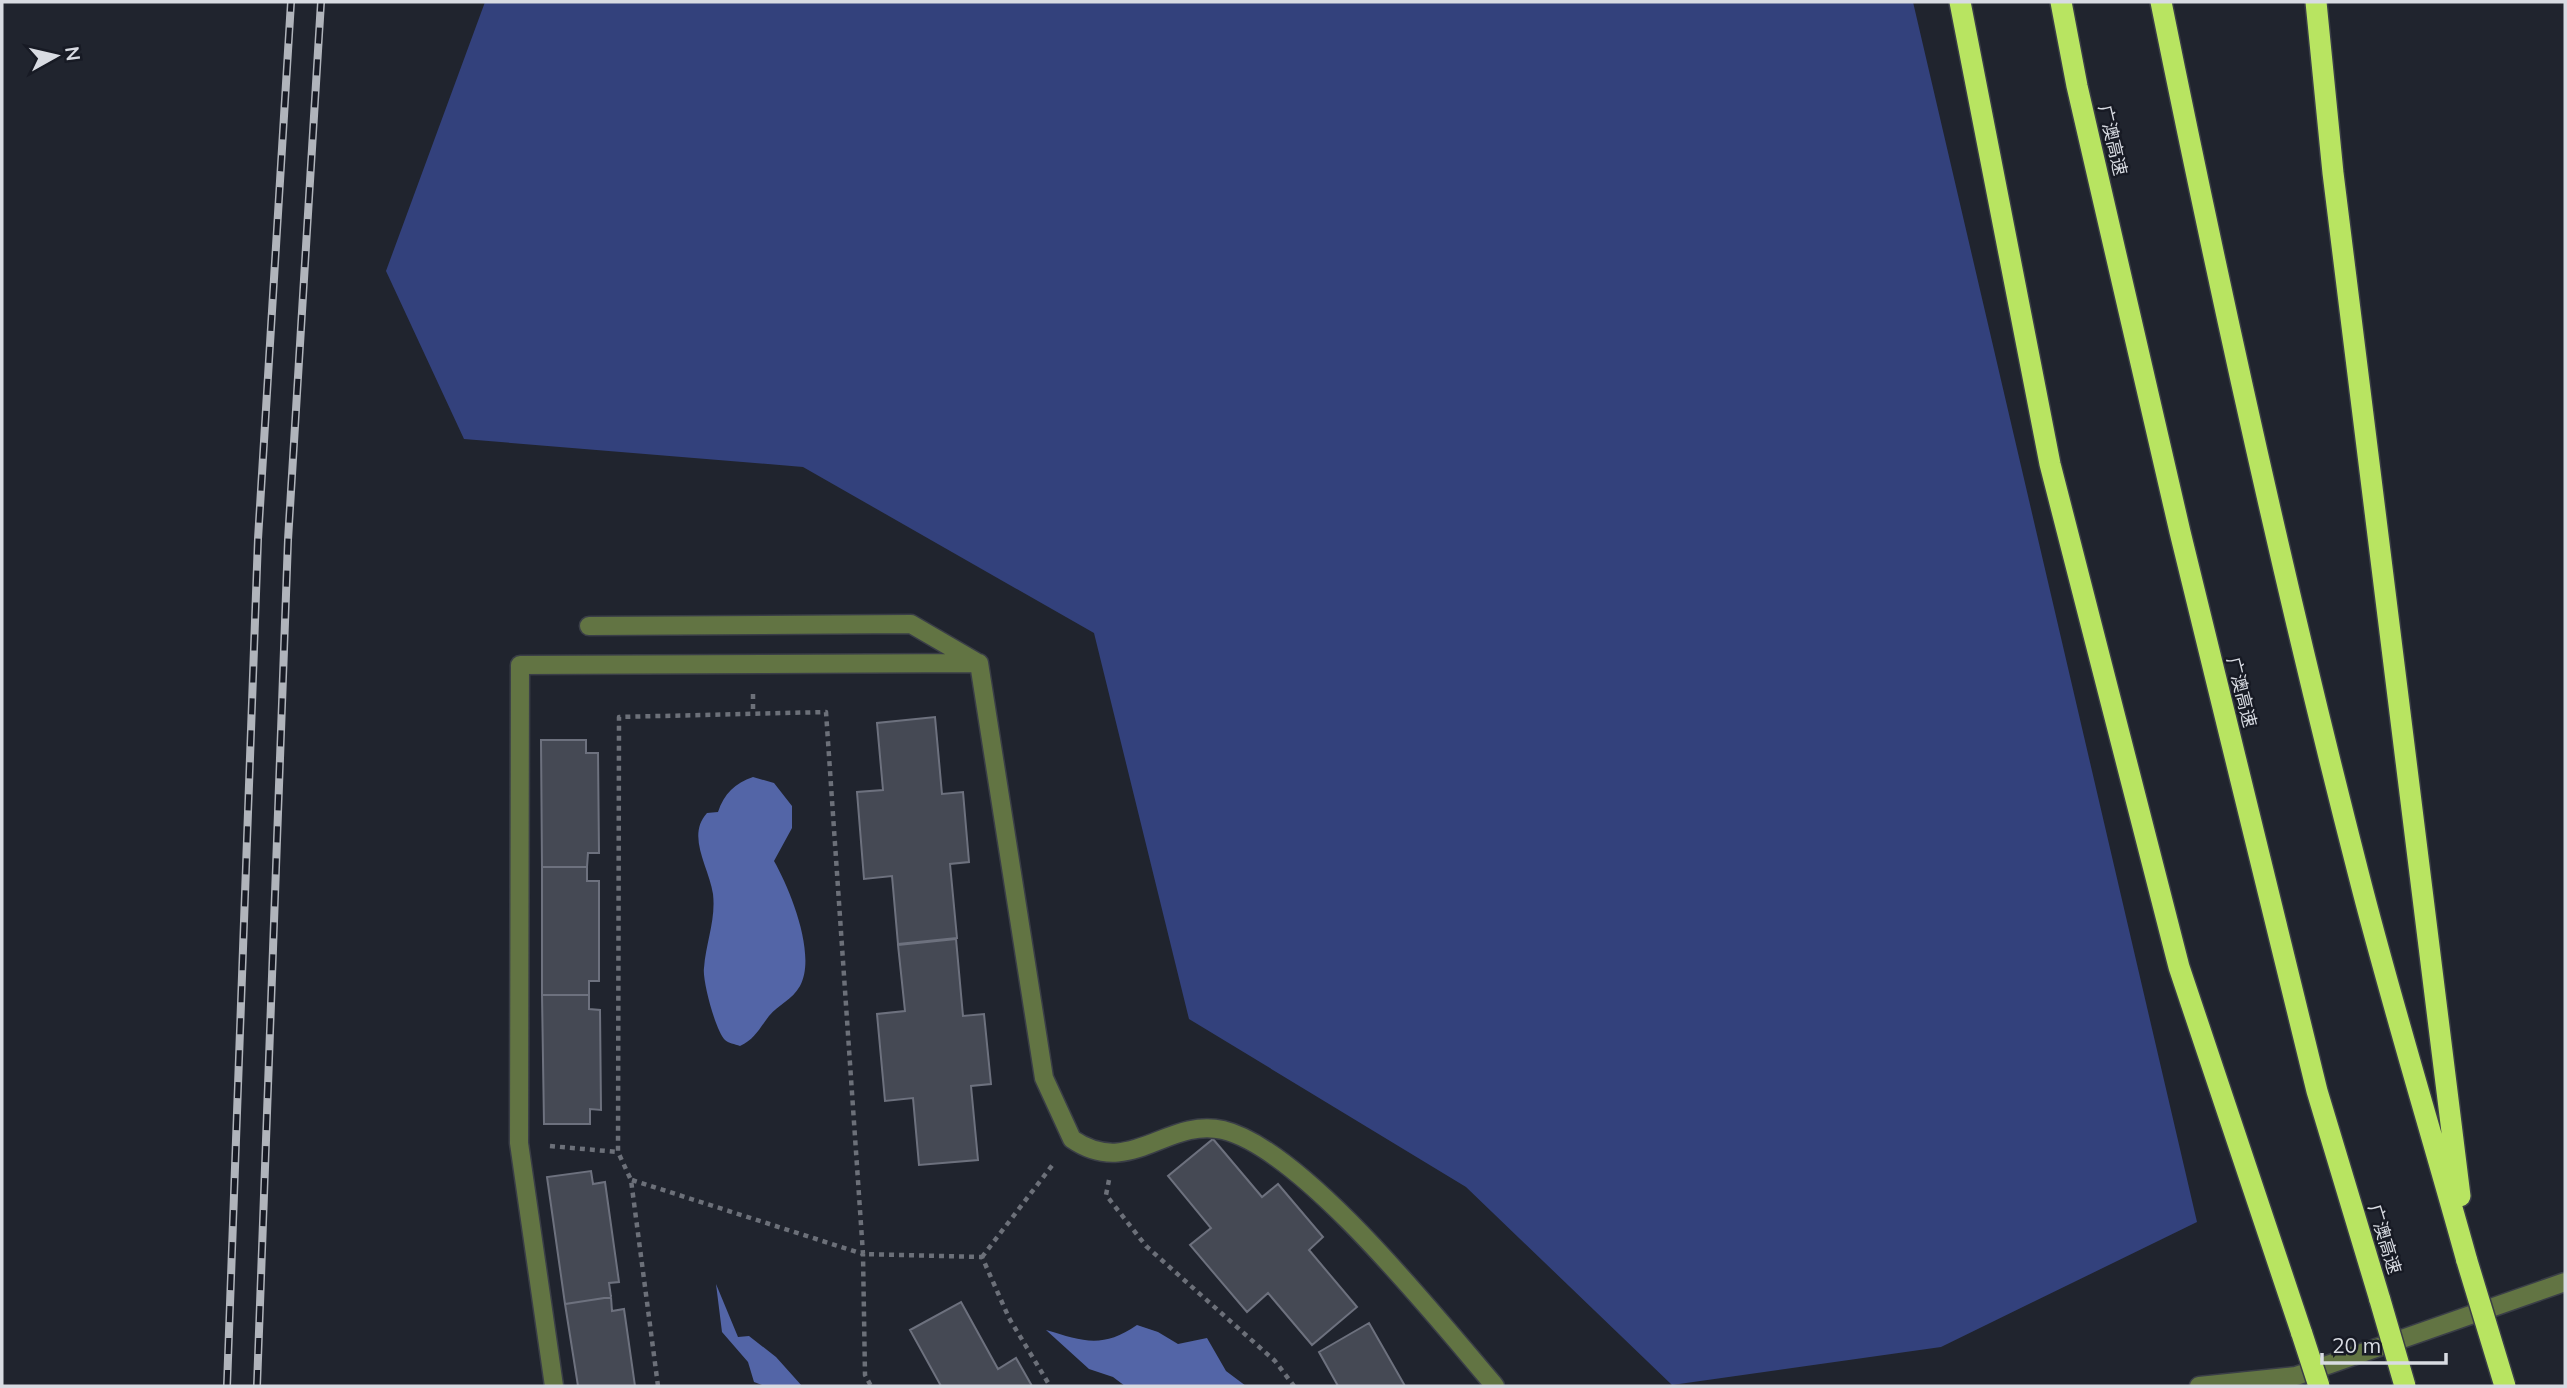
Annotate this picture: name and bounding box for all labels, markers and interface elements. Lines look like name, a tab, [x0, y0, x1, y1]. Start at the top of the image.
north arrow	[21, 21, 91, 91]
text: N	[60, 45, 86, 62]
street label: 广澳高速	[2094, 102, 2132, 178]
street label: 广澳高速	[2222, 654, 2262, 730]
street label: 广澳高速	[2363, 1201, 2407, 1277]
scale bar	[2322, 1322, 2446, 1366]
text: 20 m	[2332, 1332, 2381, 1358]

